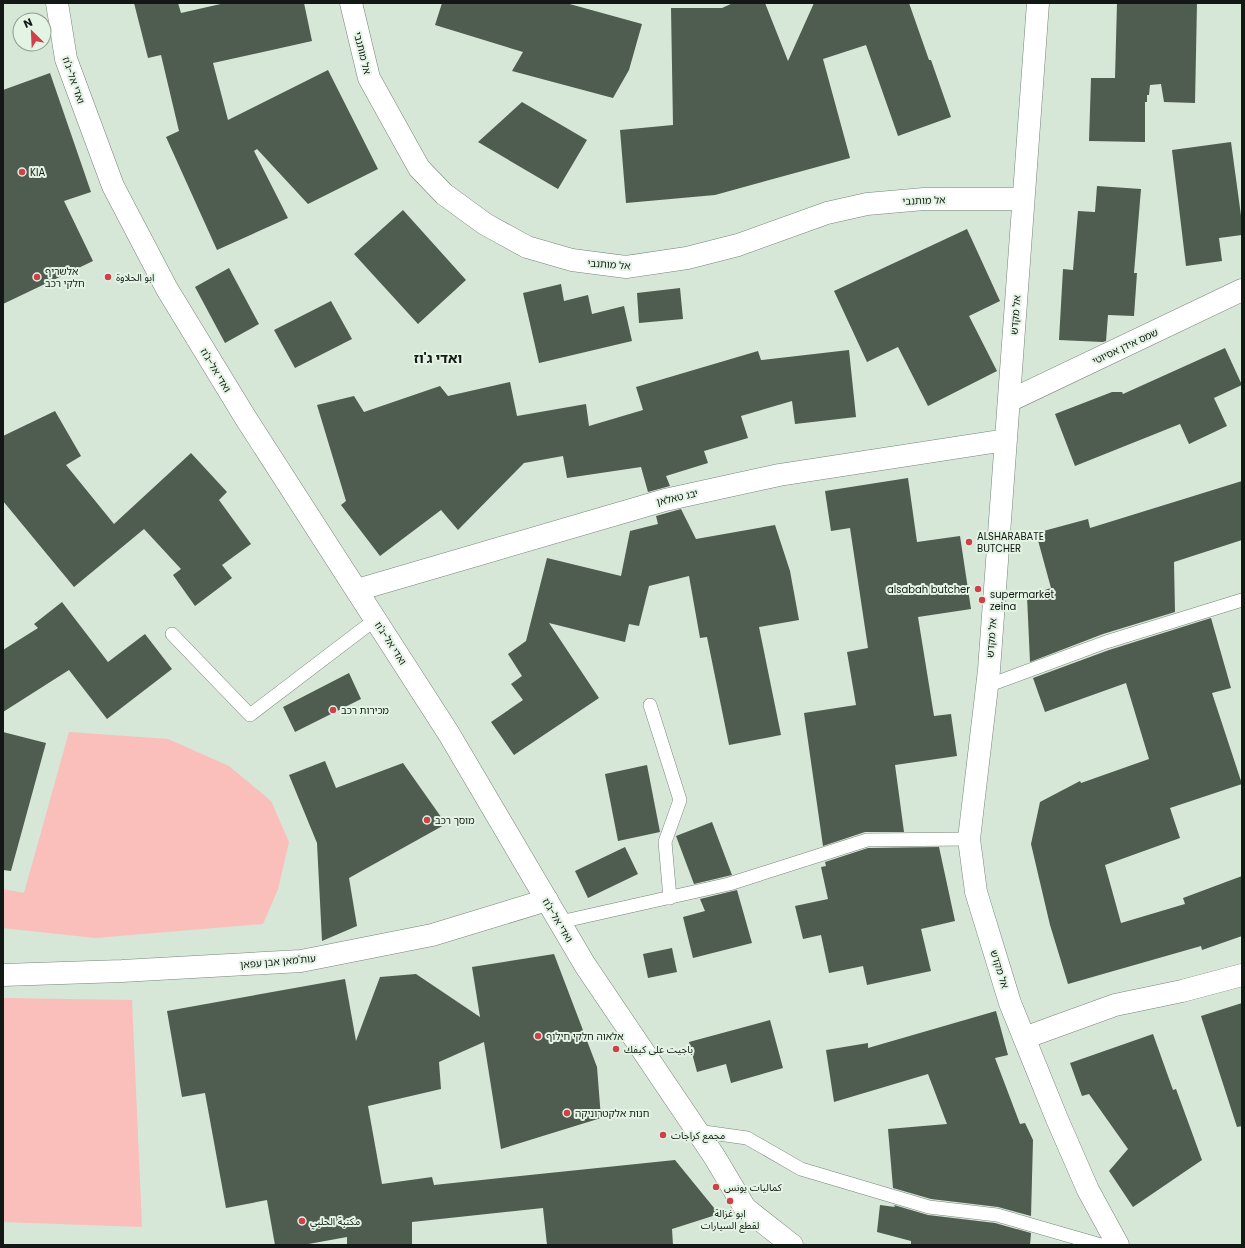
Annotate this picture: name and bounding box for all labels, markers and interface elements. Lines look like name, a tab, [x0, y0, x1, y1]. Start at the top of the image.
north arrow	[12, 12, 52, 52]
text: N	[21, 14, 35, 32]
street label: אל מותנבי	[350, 30, 375, 76]
street label: ואדי אל-ג'וז	[58, 55, 89, 106]
place label: KIA	[30, 165, 45, 180]
marker: KIA	[17, 167, 27, 177]
street label: אל מותנבי	[902, 192, 946, 209]
street label: אל מותנבי	[587, 256, 631, 273]
place label: אלשריף חלקי רכב	[45, 264, 85, 291]
place label: ابو الحلاوة	[116, 270, 154, 285]
marker: אלשריף חלקי רכב	[32, 272, 42, 282]
marker: ابو الحلاوة	[103, 272, 113, 282]
street label: אל מקדש	[1007, 295, 1024, 335]
street label: שמס אידן אסיוטי	[1090, 325, 1161, 368]
street label: ואדי אל-ג'וז	[197, 345, 235, 395]
district label: ואדי ג'וז	[414, 348, 462, 368]
street label: יבנ טאלאן	[655, 485, 699, 510]
place label: ALSHARABATE BUTCHER	[977, 529, 1044, 556]
marker: ALSHARABATE BUTCHER	[964, 537, 974, 547]
place label: alsabah butcher	[887, 582, 970, 597]
marker: alsabah butcher	[973, 584, 983, 594]
place label: supermarket zeina	[990, 587, 1054, 614]
marker: supermarket zeina	[977, 595, 987, 605]
street label: אל מקדש	[983, 618, 1000, 658]
street label: ואדי אל-ג'וז	[371, 619, 410, 668]
place label: מכירות רכב	[341, 703, 389, 718]
marker: מכירות רכב	[328, 705, 338, 715]
place label: מוסך רכב	[435, 813, 475, 828]
marker: מוסך רכב	[422, 815, 432, 825]
street label: ואדי אל-ג'וז	[539, 895, 577, 945]
street label: אל מקדש	[987, 948, 1013, 990]
street label: עות'מאן אבן עפאן	[240, 951, 317, 972]
place label: אלאוה חלקי חילוף	[546, 1029, 623, 1044]
marker: אלאוה חלקי חילוף	[533, 1031, 543, 1041]
place label: باجيت على كيفك	[624, 1042, 693, 1057]
marker: باجيت على كيفك	[611, 1044, 621, 1054]
place label: חנות אלקטרוניקה	[575, 1106, 649, 1121]
marker: חנות אלקטרוניקה	[562, 1108, 572, 1118]
place label: مجمع كراجات	[671, 1128, 725, 1143]
marker: مجمع كراجات	[658, 1130, 668, 1140]
place label: كماليات يونس	[724, 1180, 783, 1195]
marker: كماليات يونس	[711, 1182, 721, 1192]
marker: ابو غزالة لقطع السيارات	[725, 1196, 735, 1206]
place label: ابو غزالة لقطع السيارات	[701, 1206, 760, 1233]
place label: مكتبة الحلبي	[310, 1214, 360, 1229]
marker: مكتبة الحلبي	[297, 1216, 307, 1226]

